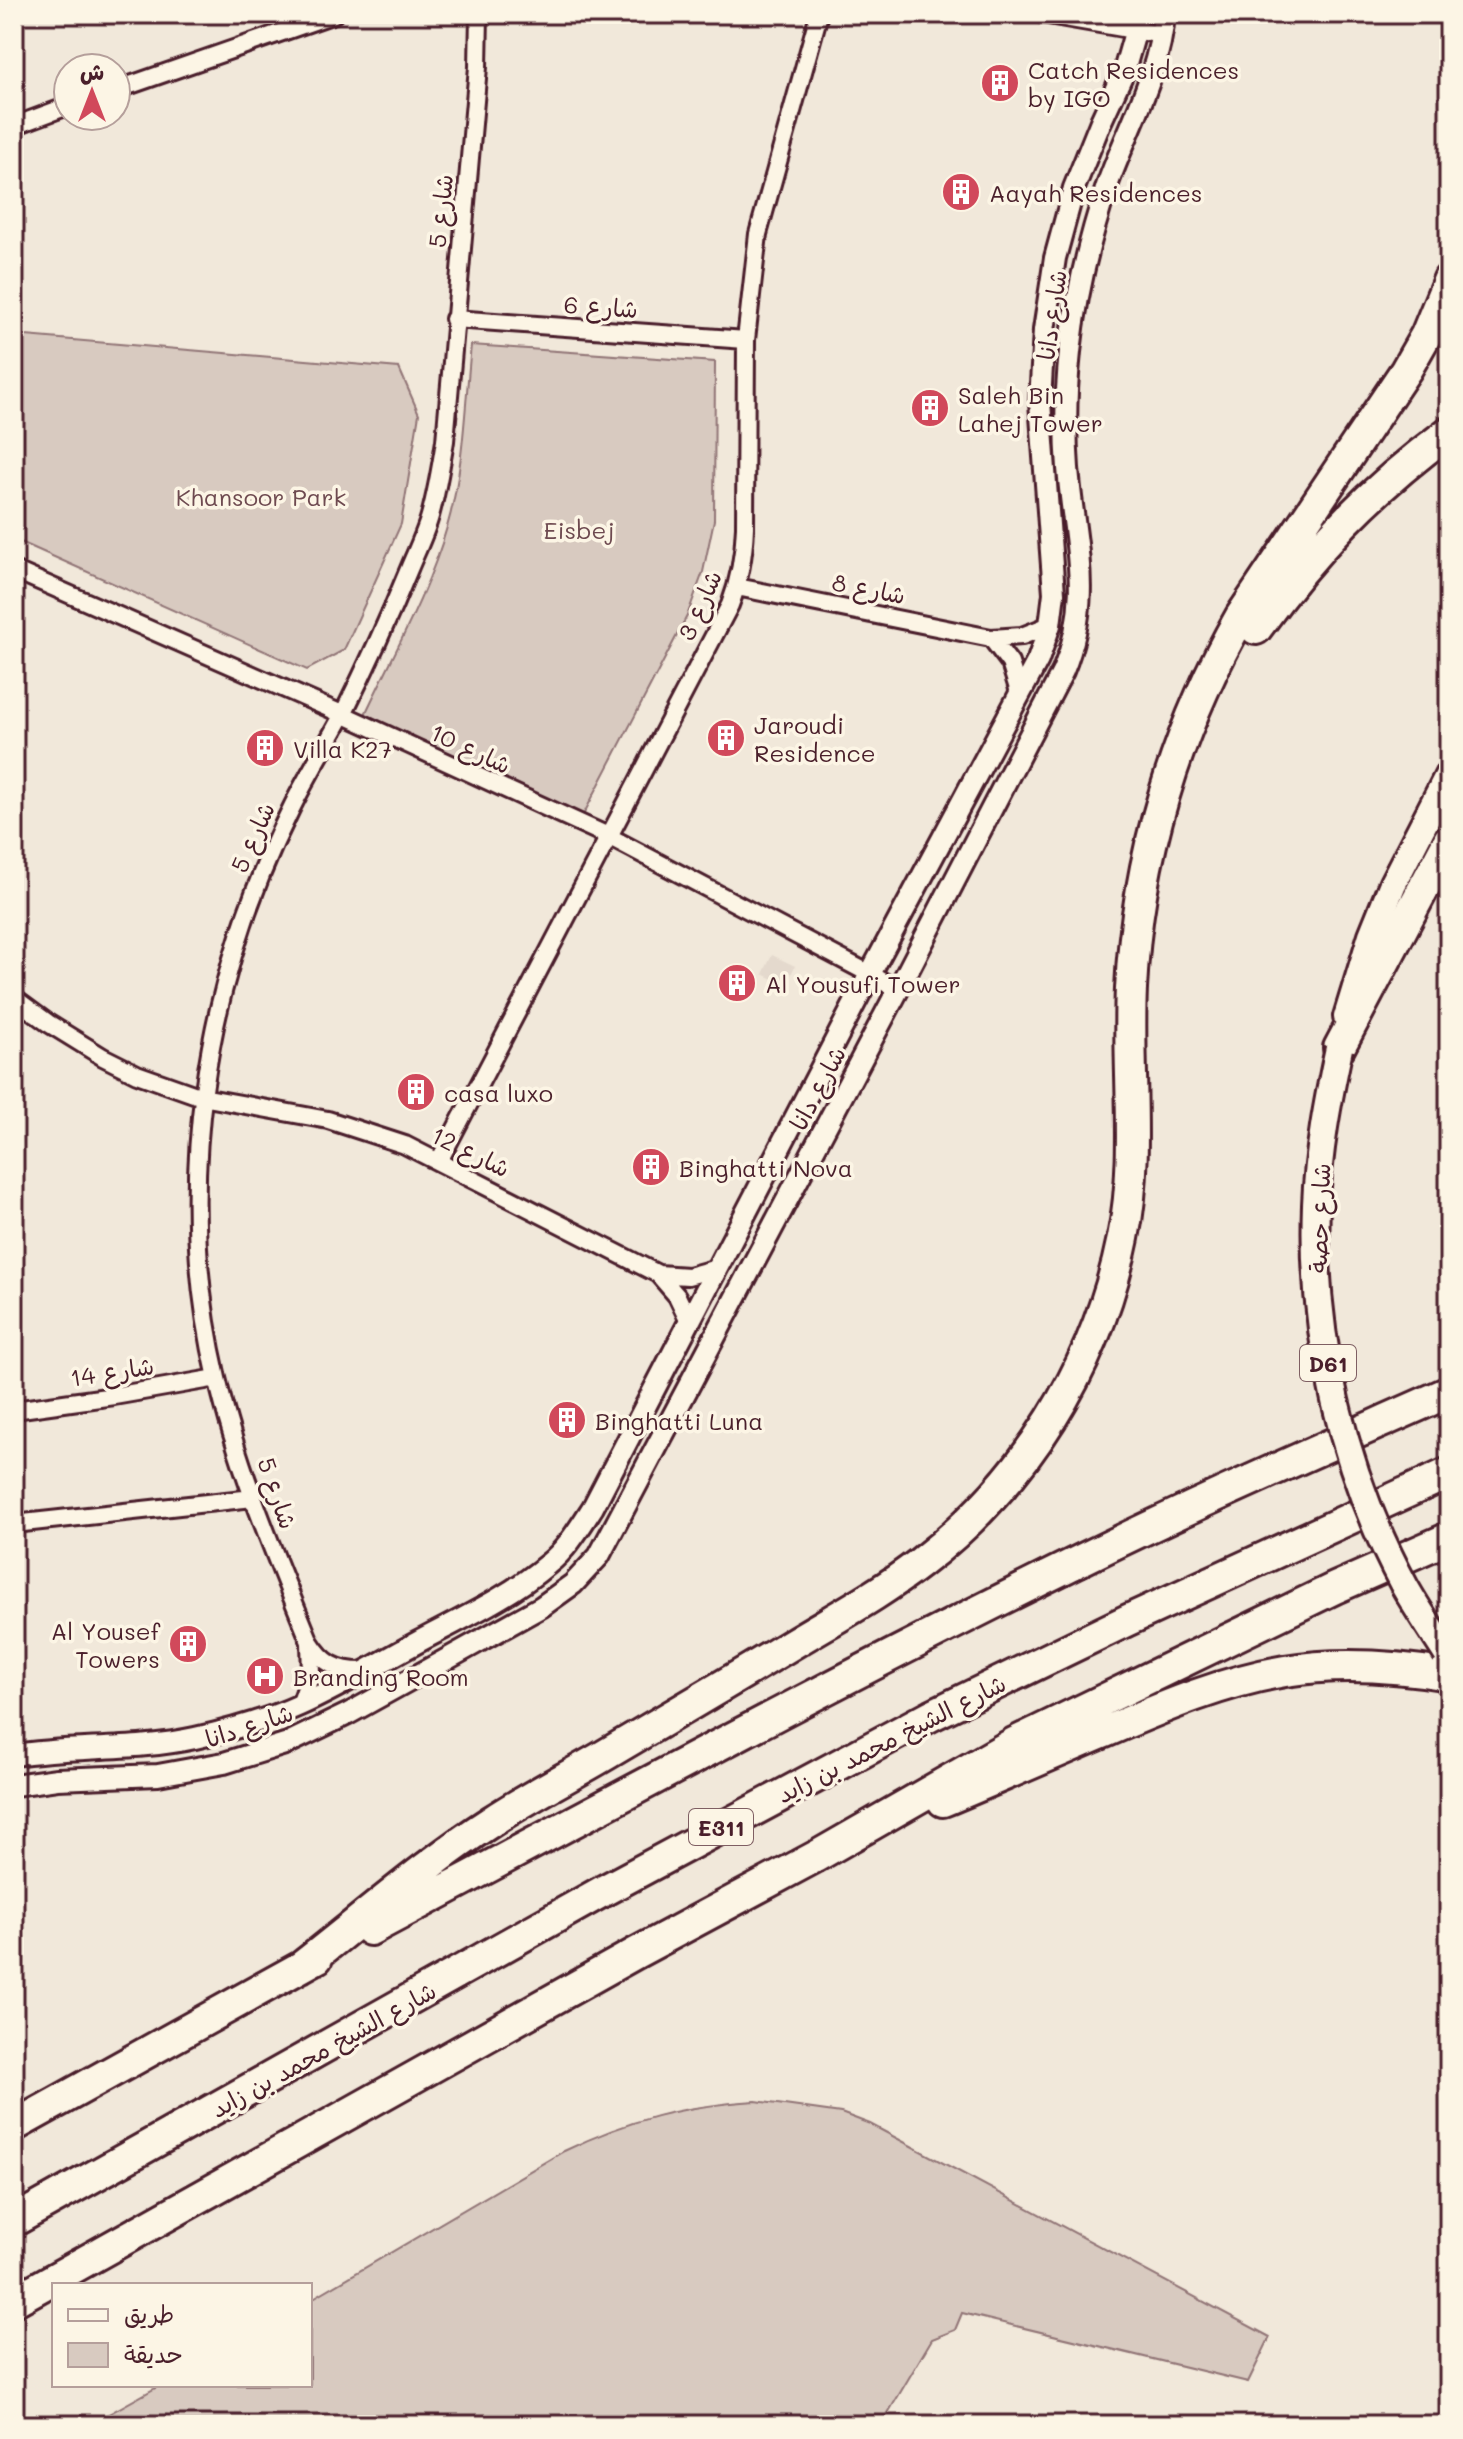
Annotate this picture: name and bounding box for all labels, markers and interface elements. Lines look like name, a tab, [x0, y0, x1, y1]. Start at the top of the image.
north arrow	[52, 52, 132, 132]
place label: Catch Residences by IGO	[1028, 54, 1239, 113]
text: ش	[80, 57, 104, 86]
building icon: Catch Residences by IGO	[979, 62, 1021, 104]
building icon: Aayah Residences	[940, 171, 982, 213]
street label: شارع 5	[421, 173, 462, 250]
place label: Aayah Residences	[989, 177, 1203, 208]
street label: شارع دانا	[1029, 268, 1076, 362]
street label: شارع 6	[563, 288, 639, 327]
place label: Saleh Bin Lahej Tower	[958, 379, 1103, 438]
building icon: Saleh Bin Lahej Tower	[909, 387, 951, 429]
park label: Khansoor Park	[176, 481, 346, 512]
park label: Eisbej	[544, 514, 614, 545]
street label: شارع 3	[670, 565, 731, 646]
street label: شارع 8	[829, 566, 908, 613]
place label: Jaroudi Residence	[754, 709, 876, 768]
street label: شارع 10	[425, 716, 516, 783]
building icon: Jaroudi Residence	[705, 717, 747, 759]
building icon: Villa K27	[244, 727, 286, 769]
place label: Villa K27	[293, 733, 392, 764]
street label: شارع 5	[223, 797, 284, 878]
building icon: Al Yousufi Tower	[716, 962, 758, 1004]
place label: Al Yousufi Tower	[765, 968, 961, 999]
street label: شارع دانا	[782, 1041, 855, 1137]
building icon: casa luxo	[395, 1071, 437, 1113]
place label: casa luxo	[444, 1077, 553, 1108]
street label: شارع 12	[425, 1119, 515, 1186]
building icon: Binghatti Nova	[630, 1146, 672, 1188]
place label: Binghatti Nova	[679, 1152, 853, 1183]
street label: شارع حصة	[1302, 1162, 1339, 1274]
road number: D61	[1300, 1345, 1356, 1381]
street label: شارع 14	[68, 1349, 157, 1396]
building icon: Binghatti Luna	[546, 1399, 588, 1441]
place label: Binghatti Luna	[595, 1405, 763, 1436]
street label: شارع 5	[249, 1453, 305, 1534]
place label: Al Yousef Towers	[51, 1615, 161, 1674]
building icon: Al Yousef Towers	[167, 1623, 209, 1665]
hospital icon: Branding Room	[244, 1655, 286, 1697]
place label: Branding Room	[293, 1661, 469, 1692]
street label: شارع الشيخ محمد بن زايد	[771, 1667, 1012, 1812]
street label: شارع دانا	[201, 1696, 298, 1757]
road number: E311	[689, 1809, 753, 1845]
street label: شارع الشيخ محمد بن زايد	[205, 1974, 443, 2127]
legend	[52, 2283, 312, 2387]
text: طريق	[124, 2298, 174, 2329]
text: حديقة	[124, 2338, 183, 2369]

